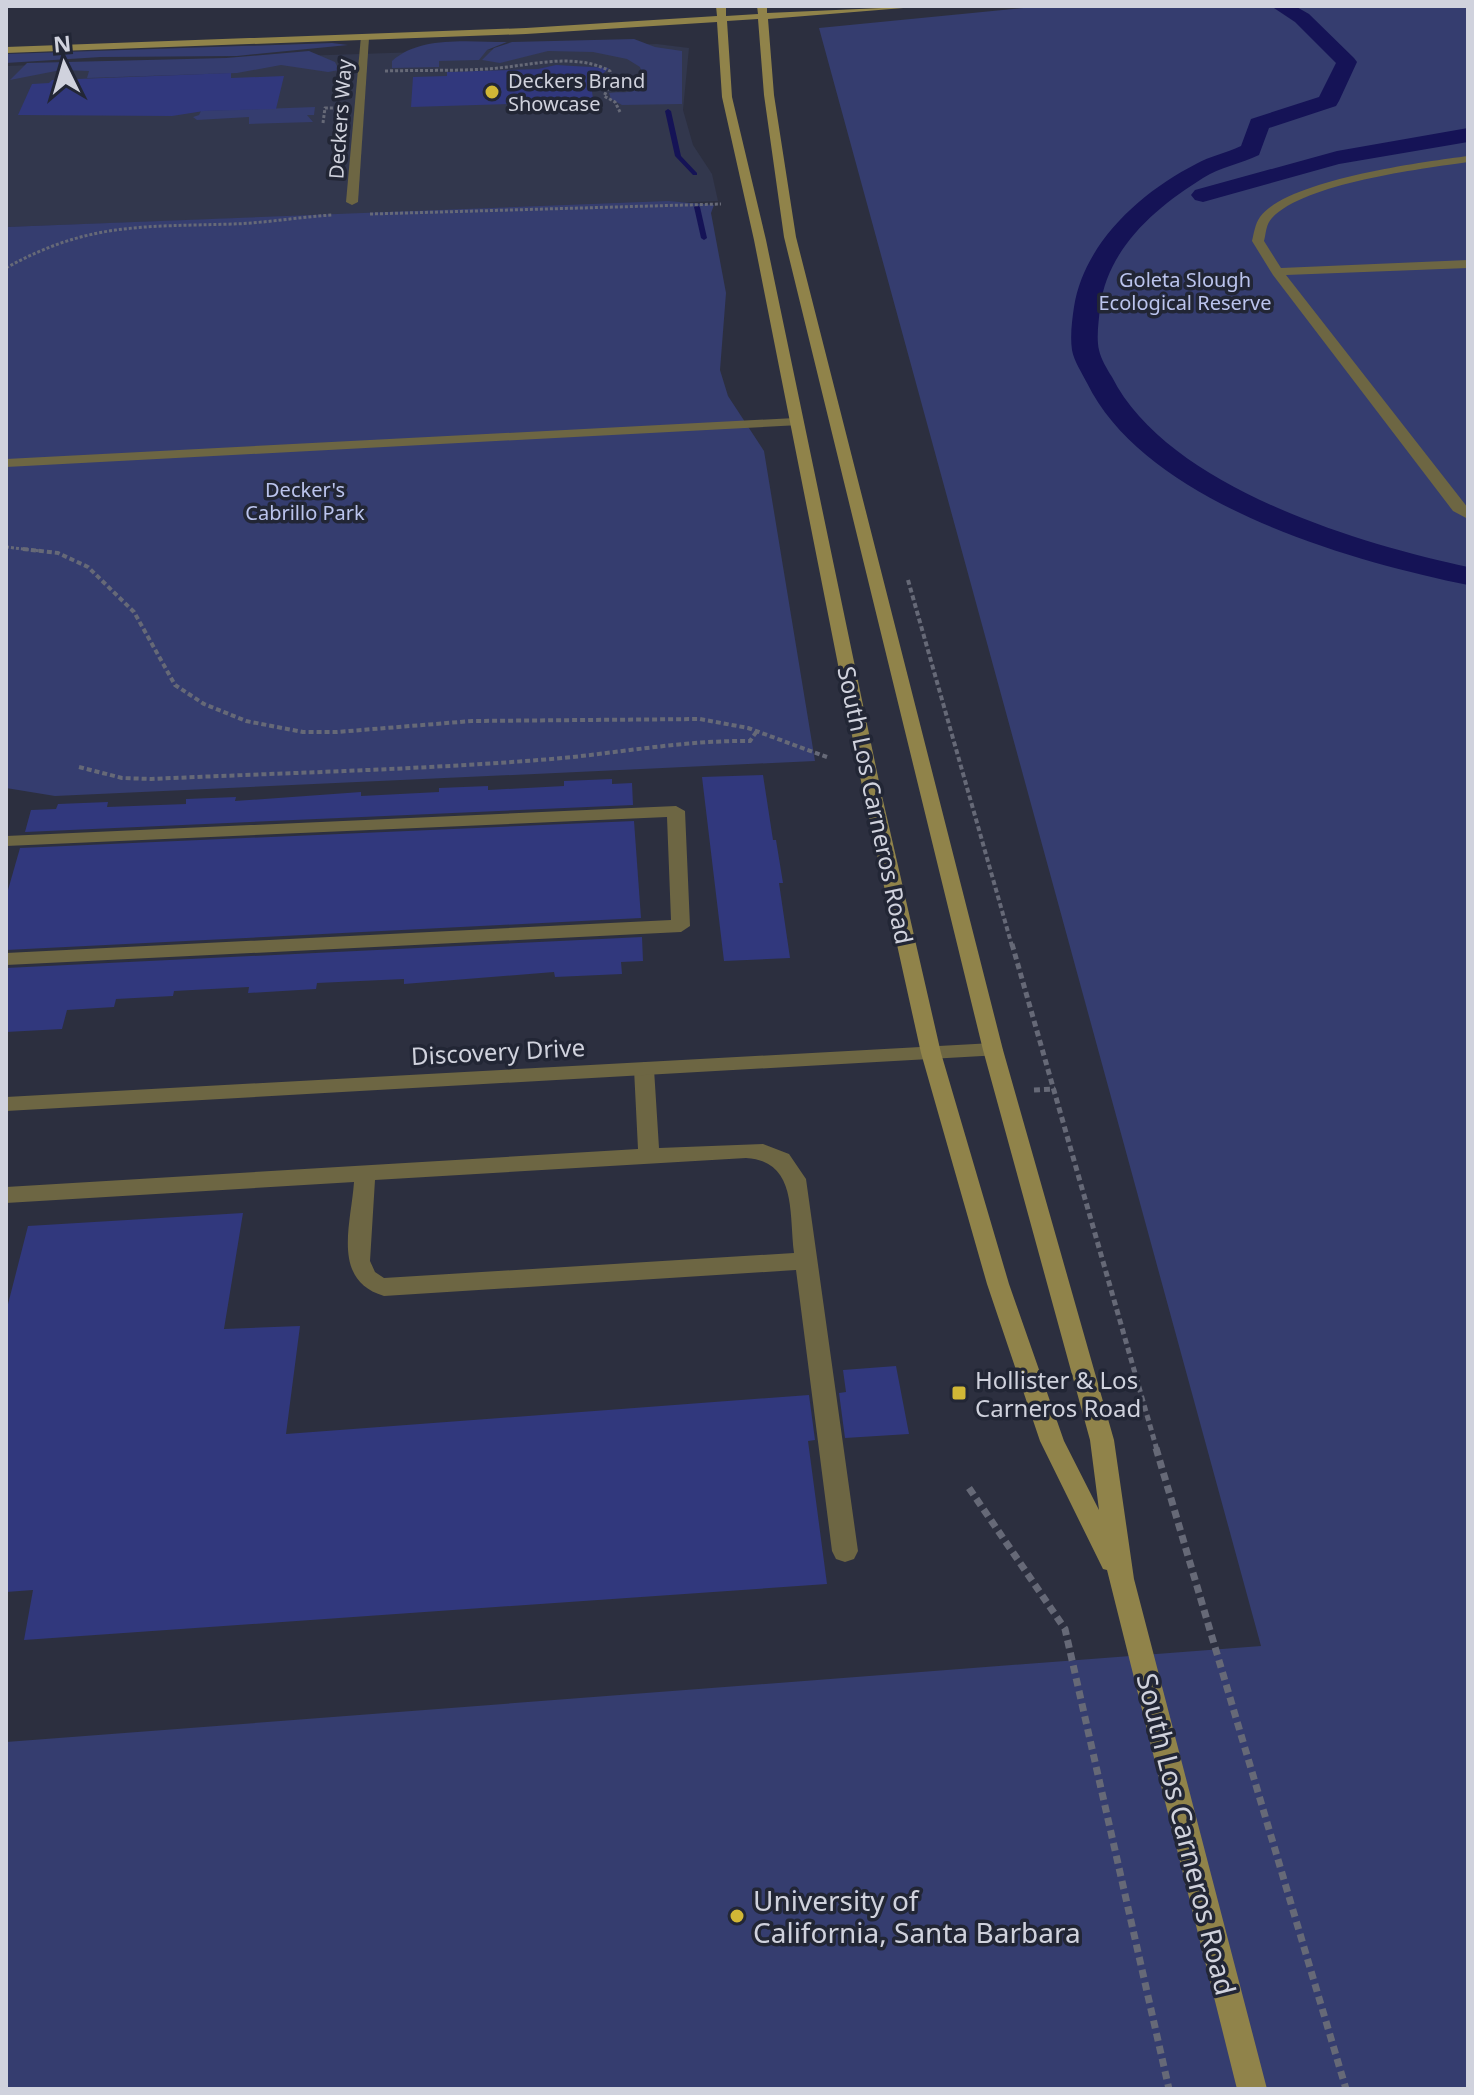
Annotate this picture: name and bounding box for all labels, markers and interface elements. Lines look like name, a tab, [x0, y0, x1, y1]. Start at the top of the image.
north arrow	[24, 24, 104, 104]
text: N	[52, 27, 72, 59]
street label: Deckers Way	[322, 57, 358, 180]
place label: Deckers Brand Showcase	[508, 67, 645, 117]
marker: Deckers Brand Showcase	[483, 83, 501, 101]
park label: Goleta Slough Ecological Reserve	[1099, 266, 1272, 316]
park label: Decker's Cabrillo Park	[245, 476, 365, 526]
street label: South Los Carneros Road	[830, 663, 922, 947]
street label: Discovery Drive	[410, 1030, 586, 1072]
place label: Hollister & Los Carneros Road	[975, 1363, 1141, 1424]
marker: Hollister & Los Carneros Road	[950, 1384, 968, 1402]
street label: South Los Carneros Road	[1129, 1669, 1245, 1999]
place label: University of California, Santa Barbara	[753, 1881, 1081, 1951]
marker: University of California, Santa Barbara	[728, 1907, 746, 1925]

